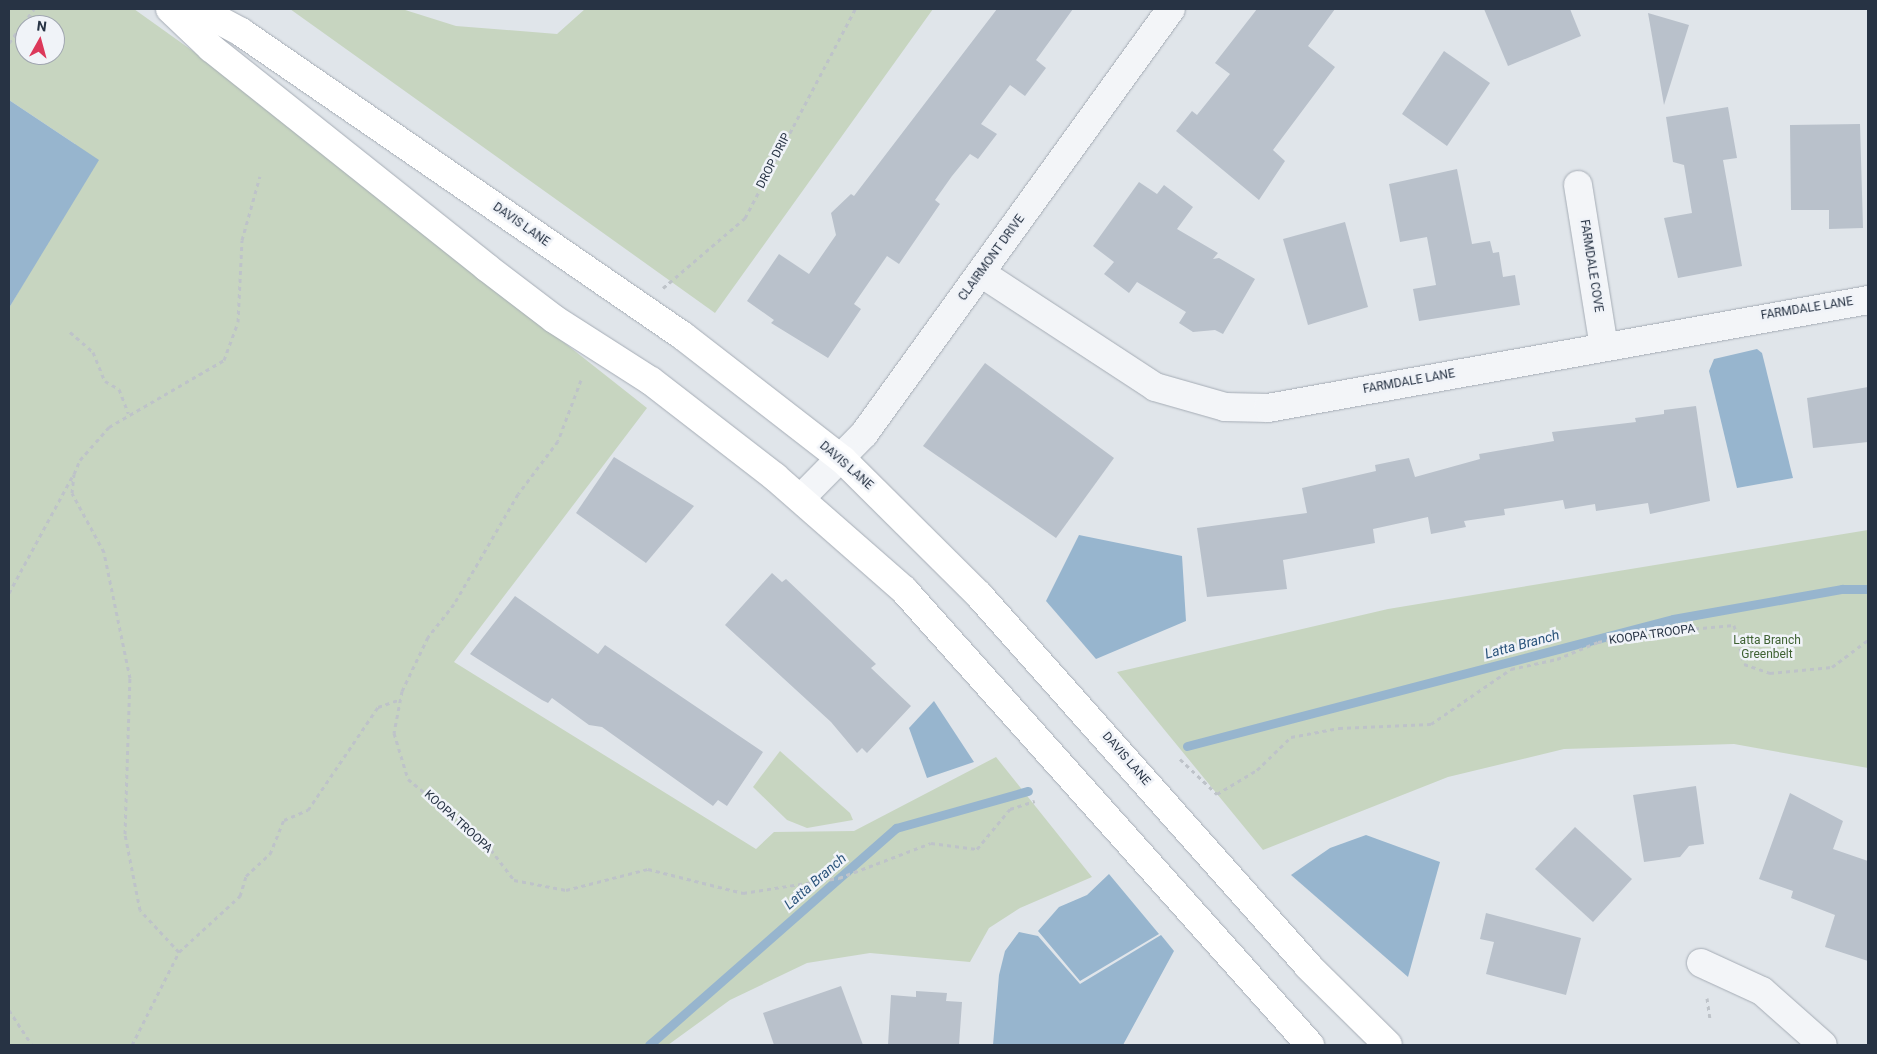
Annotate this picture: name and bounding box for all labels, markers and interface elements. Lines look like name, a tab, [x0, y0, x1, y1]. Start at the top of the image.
north arrow	[15, 15, 65, 65]
text: N	[36, 18, 48, 35]
street label: DROP DRIP	[754, 131, 794, 191]
street label: DAVIS LANE	[490, 200, 552, 250]
street label: CLAIRMONT DRIVE	[956, 212, 1028, 304]
street label: FARMDALE COVE	[1577, 219, 1605, 313]
street label: FARMDALE LANE	[1760, 295, 1854, 323]
street label: FARMDALE LANE	[1362, 367, 1456, 397]
street label: DAVIS LANE	[816, 439, 876, 493]
street label: KOOPA TROOPA	[1608, 622, 1696, 648]
water label: Latta Branch	[1483, 626, 1561, 662]
park label: Latta Branch Greenbelt	[1733, 634, 1801, 662]
street label: DAVIS LANE	[1099, 729, 1153, 789]
street label: KOOPA TROOPA	[421, 788, 495, 856]
water label: Latta Branch	[781, 850, 849, 912]

